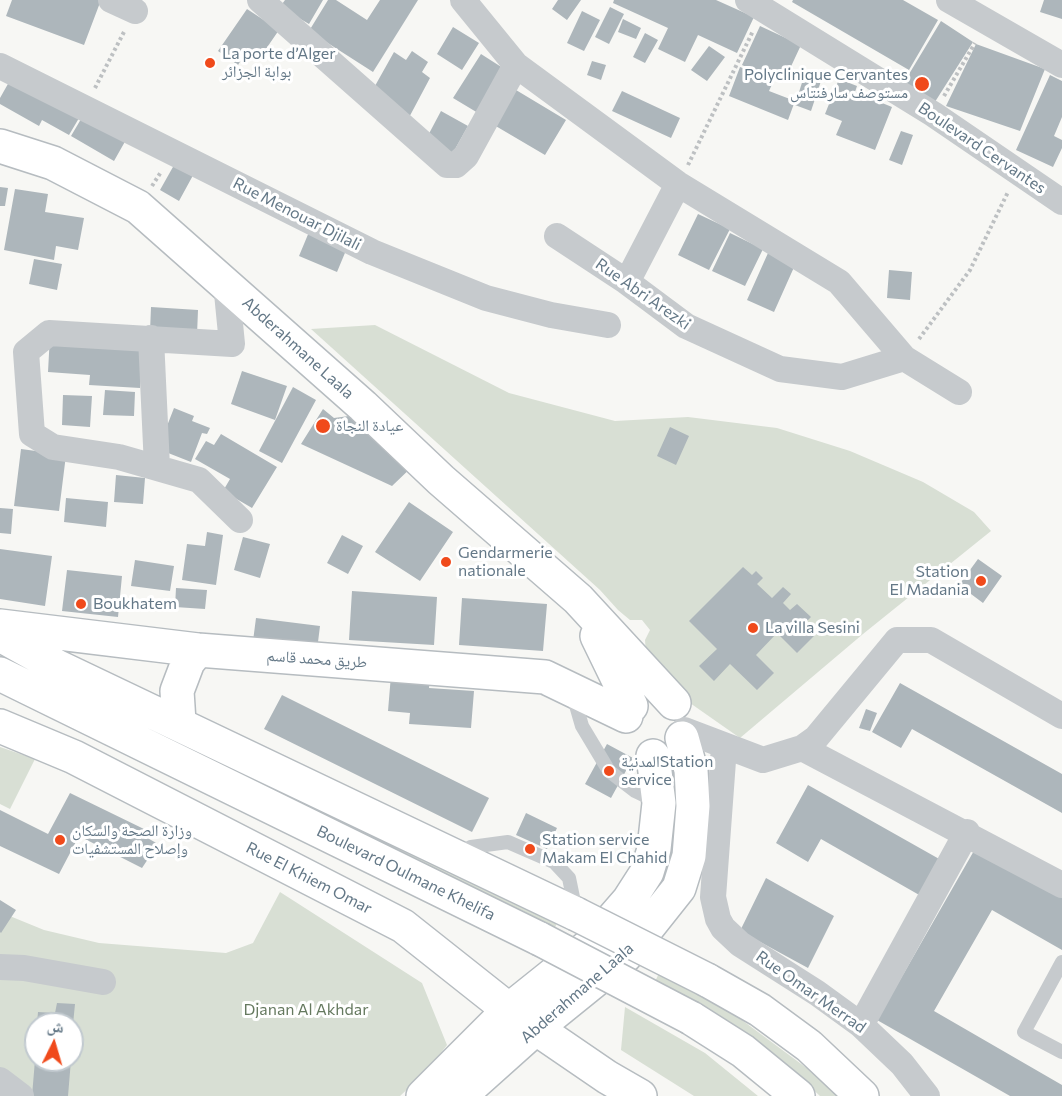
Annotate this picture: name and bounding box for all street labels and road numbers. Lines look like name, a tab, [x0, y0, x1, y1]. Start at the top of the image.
street label: Boulevard Cervantes	[915, 98, 1049, 198]
street label: Rue Menouar Djilali	[230, 173, 364, 255]
street label: Rue Abri Arezki	[592, 254, 694, 334]
street label: Abderahmane Laala	[238, 293, 358, 403]
street label: طريق محمد قاسم	[266, 646, 368, 672]
street label: Boulevard Oulmane Khelifa	[314, 821, 498, 925]
street label: Rue El Khiem Omar	[243, 838, 375, 918]
street label: Abderahmane Laala	[517, 939, 637, 1047]
street label: Rue Omar Merrad	[752, 947, 870, 1037]

